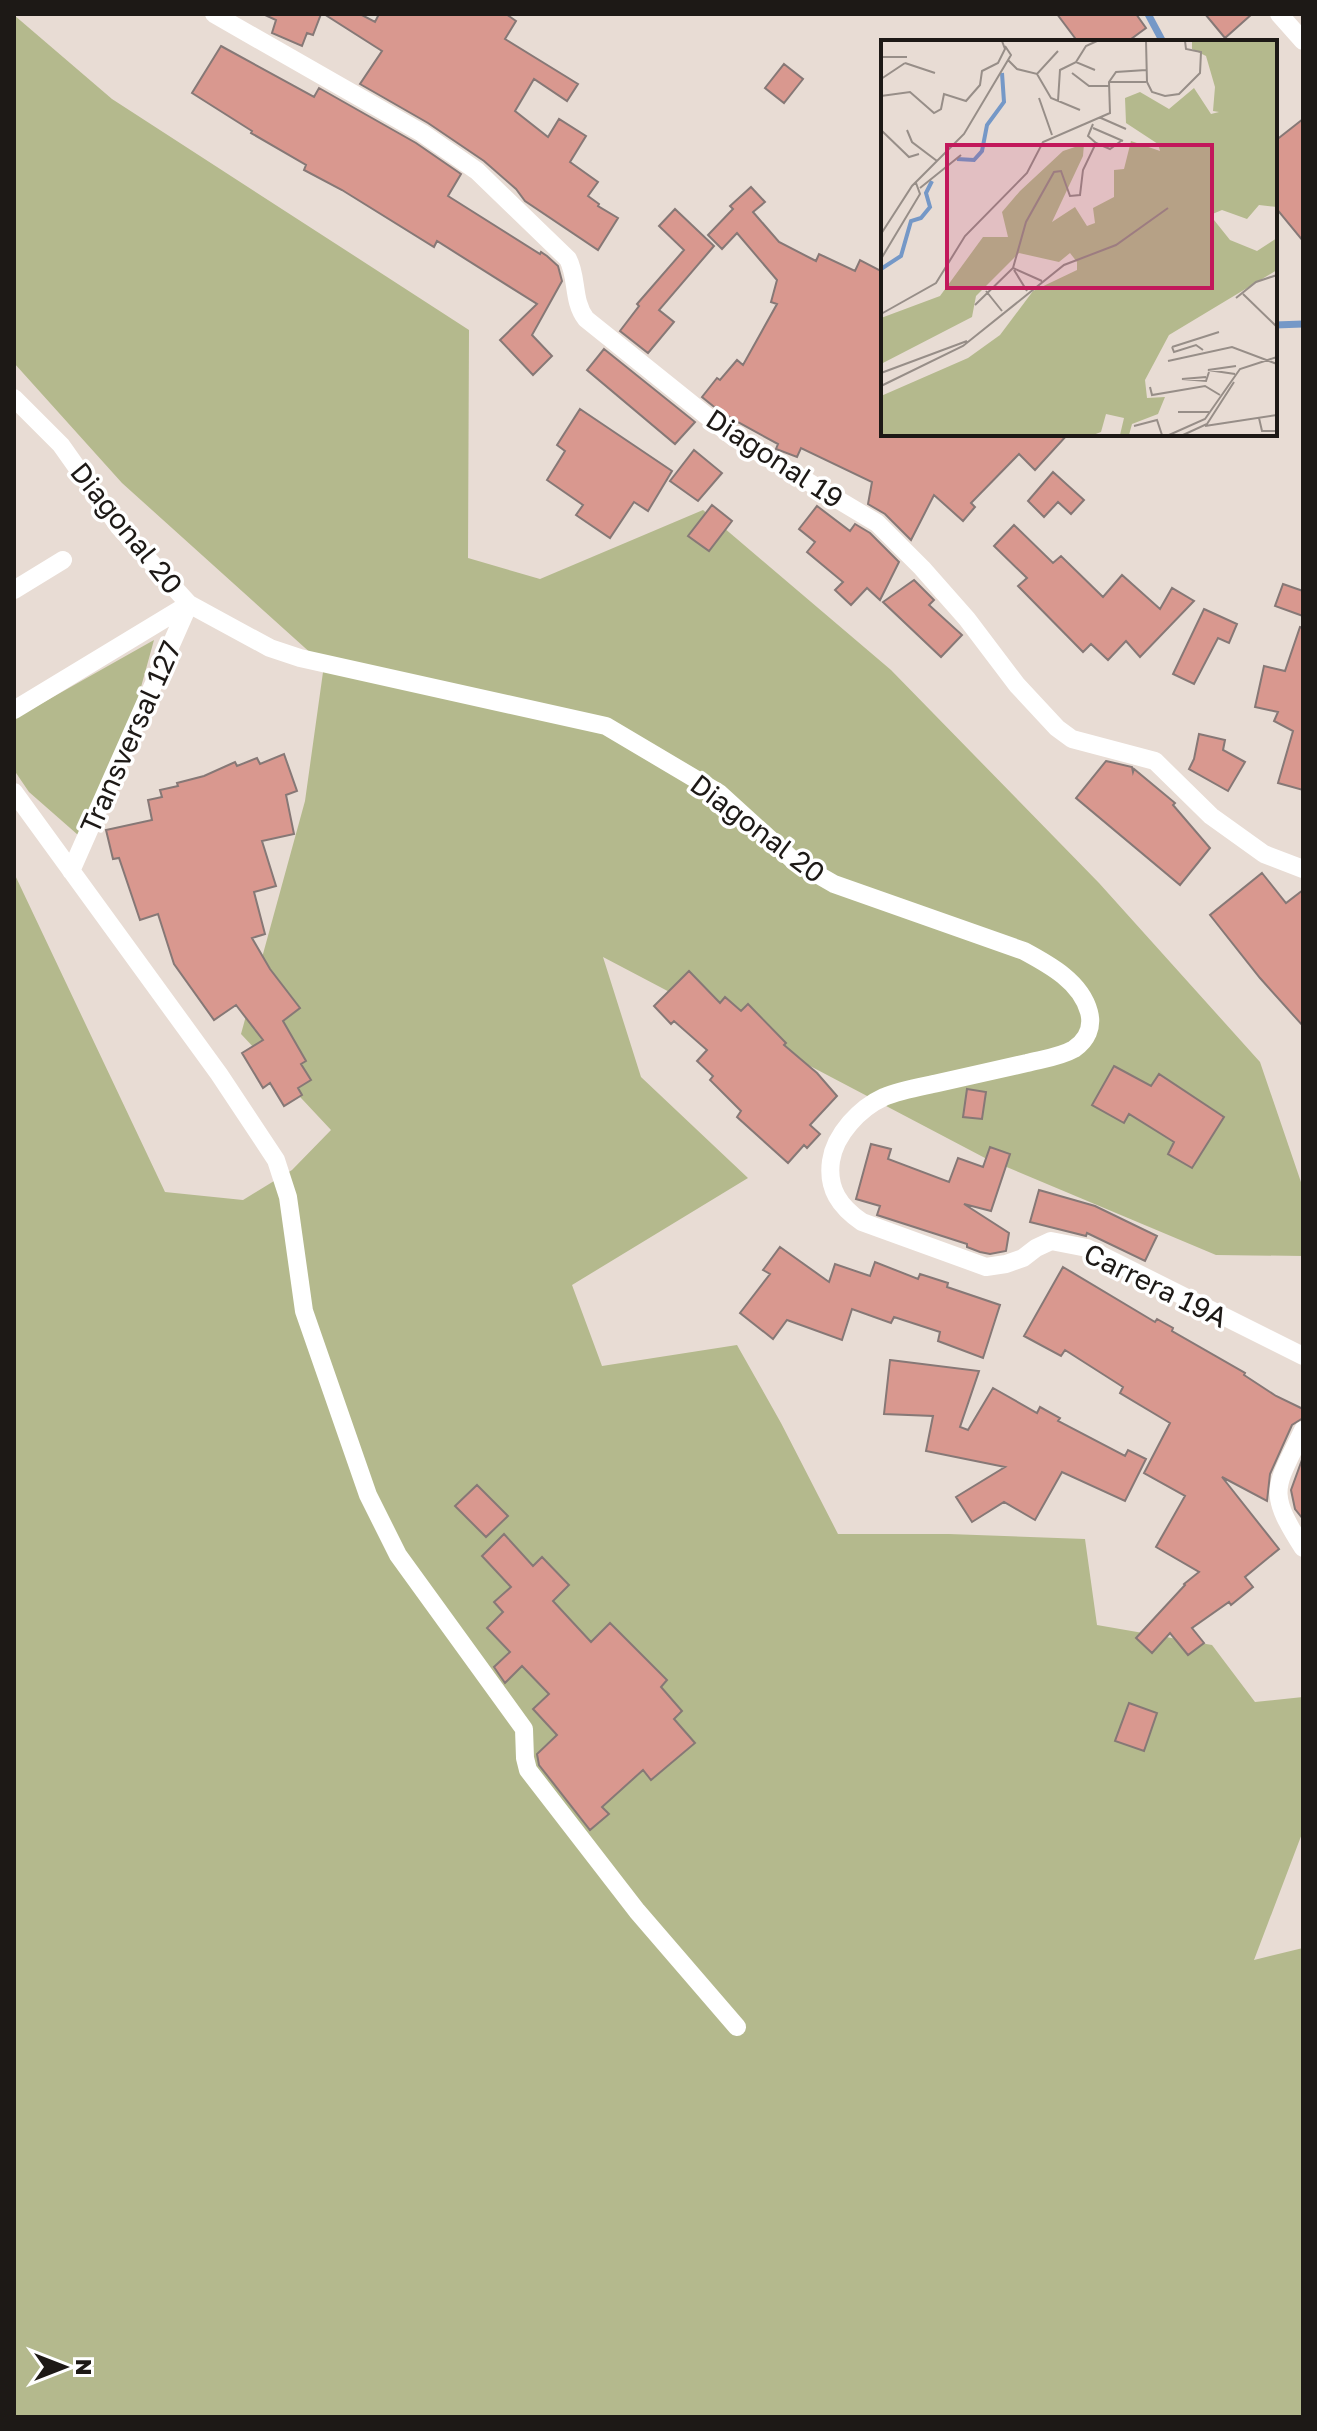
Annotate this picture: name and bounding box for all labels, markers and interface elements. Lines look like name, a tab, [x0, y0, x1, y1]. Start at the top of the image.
inset map	[881, 40, 1277, 436]
street label: Diagonal 19	[700, 402, 850, 514]
street label: Diagonal 20	[64, 456, 190, 600]
street label: Transversal 127	[73, 636, 187, 838]
street label: Diagonal 20	[684, 767, 832, 889]
street label: Carrera 19A	[1079, 1236, 1233, 1334]
north arrow	[24, 2327, 104, 2407]
text: N	[71, 2359, 98, 2375]

